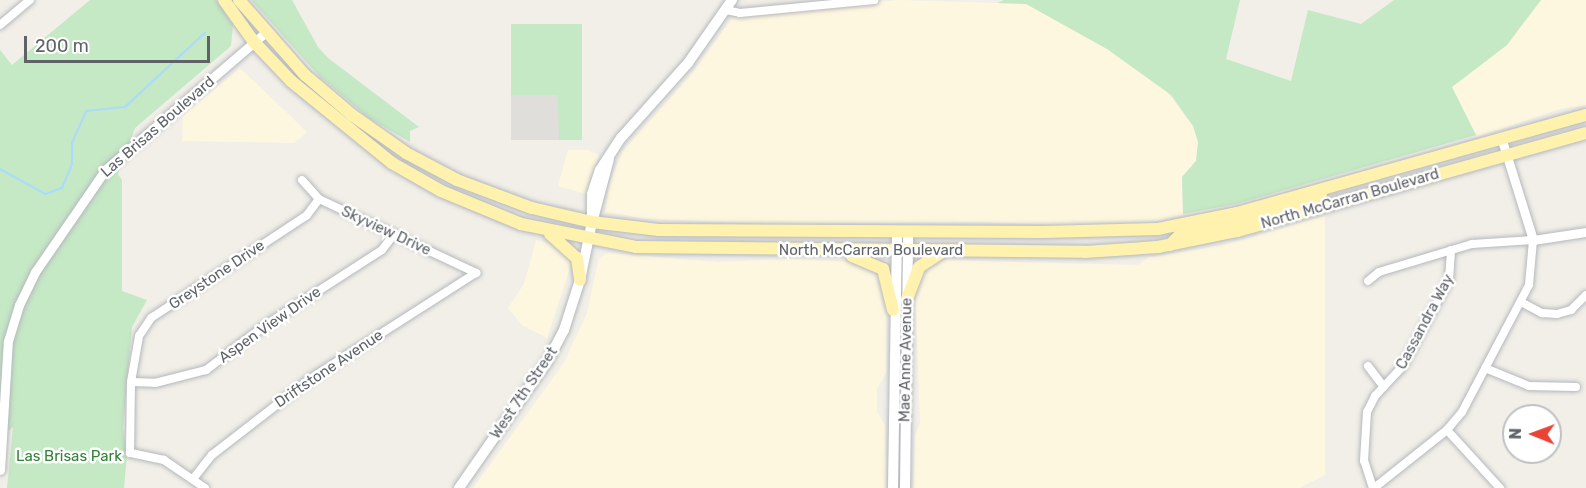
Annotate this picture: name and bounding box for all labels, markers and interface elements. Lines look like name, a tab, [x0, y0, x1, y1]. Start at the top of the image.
scale bar	[27, 24, 213, 62]
text: 200 m	[35, 35, 89, 57]
street label: Las Brisas Boulevard	[97, 73, 219, 181]
street label: North McCarran Boulevard	[1259, 165, 1441, 233]
street label: Skyview Drive	[338, 202, 434, 260]
street label: Greystone Drive	[166, 236, 268, 314]
street label: North McCarran Boulevard	[779, 242, 963, 260]
street label: Cassandra Way	[1392, 271, 1458, 373]
street label: Aspen View Drive	[215, 283, 325, 367]
street label: Mae Anne Avenue	[896, 297, 916, 423]
street label: Driftstone Avenue	[271, 326, 387, 412]
street label: West 7th Street	[487, 344, 561, 442]
north arrow	[1502, 404, 1562, 464]
text: N	[1506, 428, 1525, 440]
park label: Las Brisas Park	[16, 448, 122, 466]

